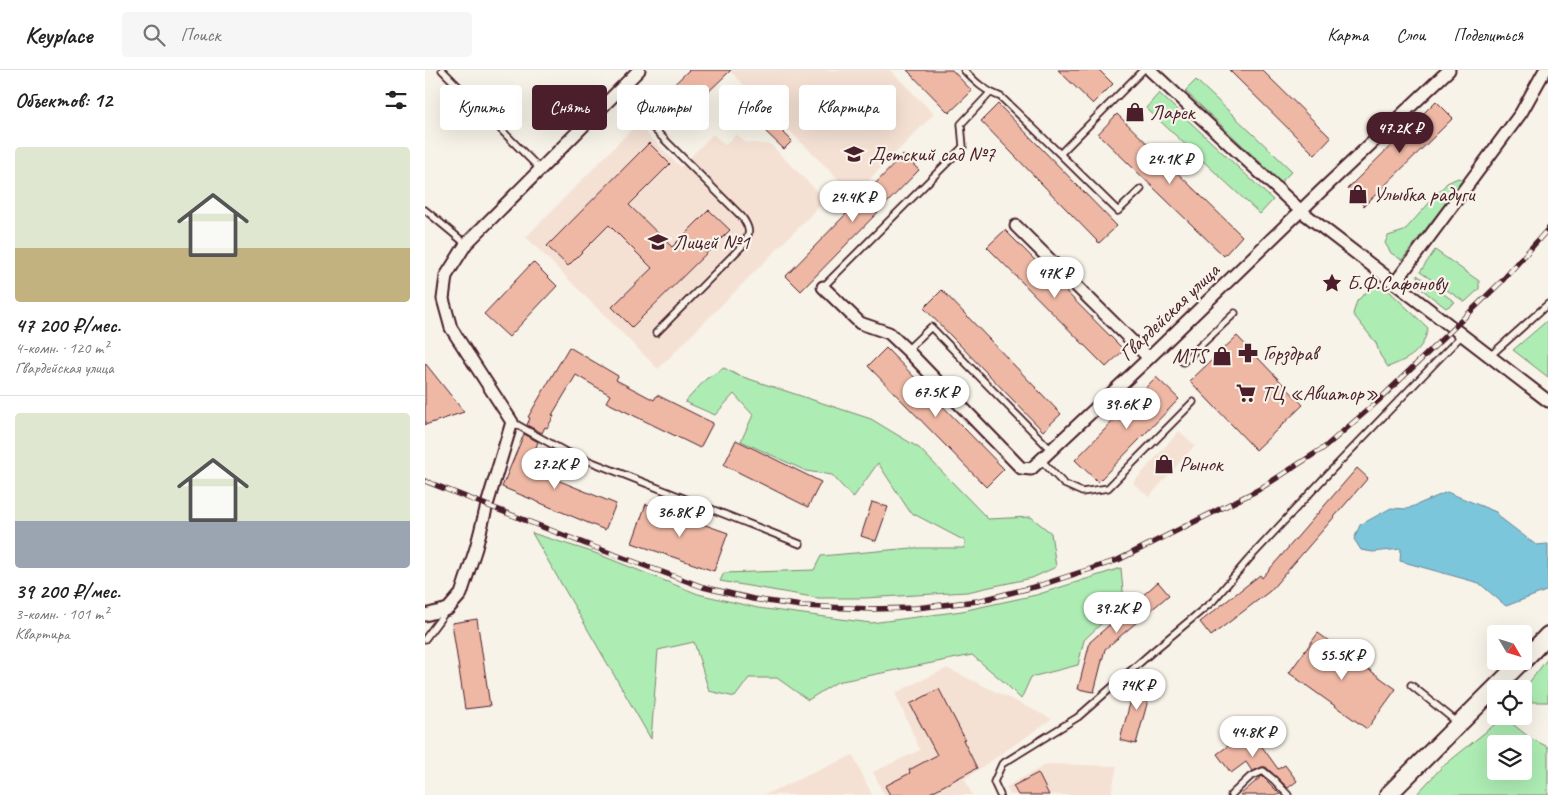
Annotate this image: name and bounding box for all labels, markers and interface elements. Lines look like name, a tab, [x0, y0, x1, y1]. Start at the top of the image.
search box	[122, 12, 472, 57]
text: Keyplace	[25, 20, 92, 50]
icon: search	[140, 21, 168, 49]
text: Поиск	[180, 23, 220, 47]
text: Карта	[1327, 24, 1368, 46]
text: Слои	[1396, 24, 1425, 46]
text: Поделиться	[1453, 24, 1523, 46]
chip: Купить	[440, 85, 522, 130]
chip: Снять	[532, 85, 607, 130]
chip: Фильтры	[617, 85, 709, 130]
chip: Новое	[719, 85, 789, 130]
chip: Квартира	[799, 85, 896, 130]
icon: filters	[382, 86, 410, 114]
text: Объектов: 12	[15, 87, 112, 113]
place label: Ларек	[1150, 99, 1197, 125]
shop icon: Ларек	[1124, 101, 1146, 123]
pin: 47.2K ₽	[1354, 112, 1446, 154]
text: 47.2K ₽	[1378, 118, 1422, 138]
place label: Детский сад №7	[869, 141, 997, 167]
pin: 24.1K ₽	[1124, 142, 1216, 185]
school or university icon: Детский сад №7	[843, 143, 865, 165]
text: 24.1K ₽	[1147, 149, 1193, 169]
icon: home	[168, 180, 258, 270]
pin: 24.4K ₽	[807, 180, 899, 223]
place label: Улыбка радуги	[1373, 181, 1476, 207]
shop icon: Улыбка радуги	[1347, 183, 1369, 205]
text: 24.4K ₽	[830, 187, 876, 207]
place label: Лицей №1	[673, 229, 751, 255]
school or university icon: Лицей №1	[647, 231, 669, 253]
pin: 47K ₽	[1020, 256, 1090, 299]
street label: Гвардейская улица	[1113, 257, 1226, 366]
text: 47K ₽	[1038, 263, 1072, 283]
place label: Б.Ф.Сафонову	[1347, 270, 1449, 296]
place icon: Б.Ф.Сафонову	[1321, 272, 1343, 294]
text: 47 200 ₽/мес.	[15, 312, 121, 338]
text: 4-комн. · 120 m²	[15, 338, 108, 358]
place label: Горздрав	[1263, 340, 1322, 366]
pharmacy icon: Горздрав	[1237, 342, 1259, 364]
place label: MTS	[1172, 343, 1210, 369]
shop icon: MTS	[1211, 345, 1233, 367]
text: Гвардейская улица	[15, 358, 114, 378]
pin: 67.5K ₽	[890, 376, 982, 418]
place label: ТЦ «Авиатор»	[1261, 380, 1378, 406]
text: 67.5K ₽	[913, 382, 959, 402]
supermarket icon: ТЦ «Авиатор»	[1235, 382, 1257, 404]
pin: 39.6K ₽	[1081, 388, 1173, 430]
text: 39.6K ₽	[1104, 394, 1150, 414]
icon: home	[168, 445, 258, 535]
pin: 27.2K ₽	[509, 448, 601, 490]
place label: Рынок	[1179, 451, 1225, 477]
shop icon: Рынок	[1153, 453, 1175, 475]
text: 27.2K ₽	[533, 454, 577, 474]
pin: 36.8K ₽	[634, 496, 726, 538]
text: 36.8K ₽	[657, 502, 703, 522]
text: 39 200 ₽/мес.	[15, 578, 120, 604]
pin: 39.2K ₽	[1071, 592, 1163, 634]
text: 39.2K ₽	[1095, 598, 1139, 618]
text: 3-комн. · 101 m²	[15, 604, 108, 624]
text: Квартира	[15, 624, 70, 644]
north arrow	[1487, 625, 1533, 670]
map controls	[1487, 625, 1532, 780]
pin: 55.5K ₽	[1296, 638, 1388, 681]
text: 55.5K ₽	[1320, 645, 1364, 665]
pin: 74K ₽	[1102, 668, 1172, 711]
text: 74K ₽	[1120, 675, 1154, 695]
button: locate	[1487, 680, 1532, 725]
pin: 44.8K ₽	[1207, 716, 1299, 758]
text: 44.8K ₽	[1230, 722, 1276, 742]
button: layers	[1487, 735, 1532, 780]

